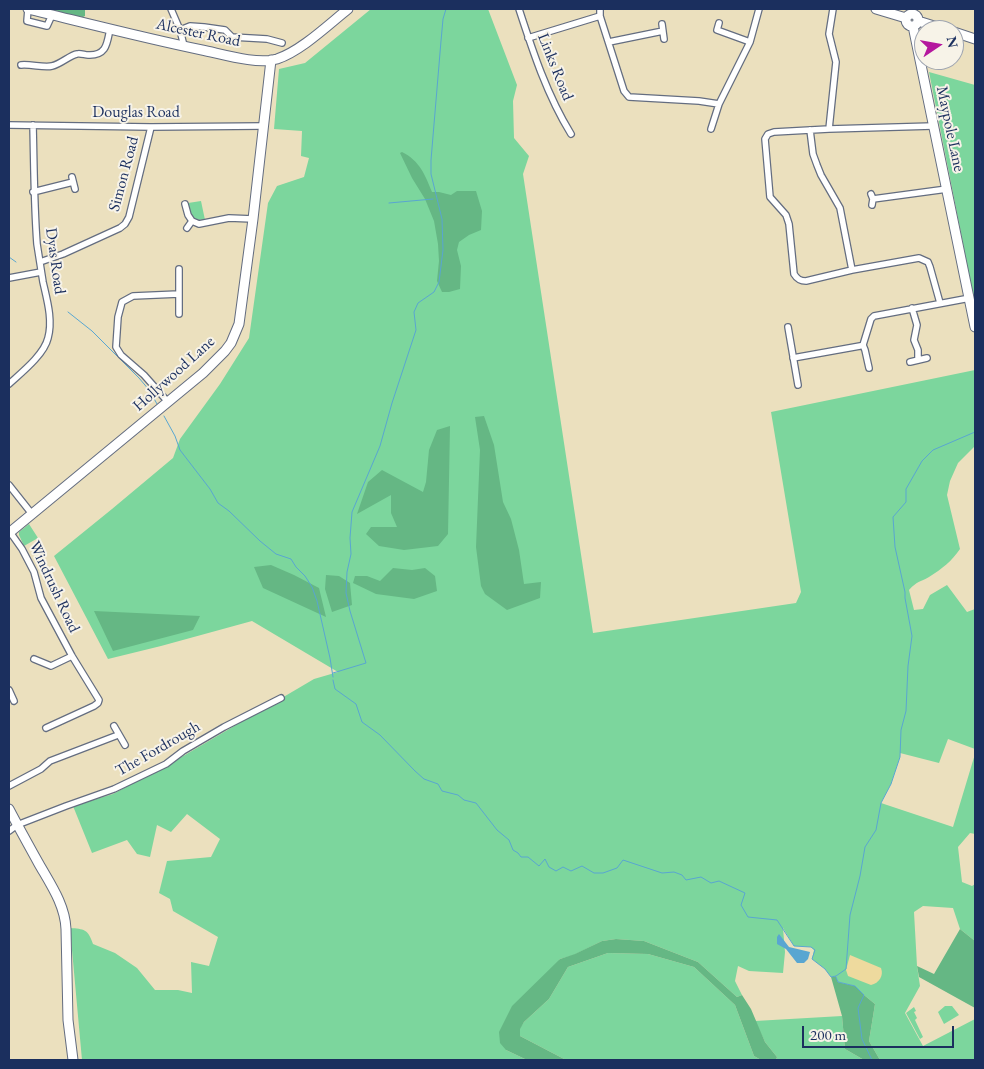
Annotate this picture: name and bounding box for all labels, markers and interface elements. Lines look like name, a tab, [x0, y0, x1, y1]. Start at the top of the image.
street label: Alcester Road	[154, 15, 242, 51]
north arrow	[914, 20, 964, 70]
street label: Links Road	[533, 30, 577, 104]
text: N	[943, 35, 963, 49]
street label: Maypole Lane	[932, 84, 968, 174]
street label: Douglas Road	[92, 103, 180, 123]
street label: Simon Road	[105, 134, 143, 214]
street label: Dyas Road	[41, 226, 69, 296]
street label: Hollywood Lane	[129, 332, 219, 416]
street label: Windrush Road	[24, 538, 84, 636]
street label: The Fordrough	[112, 717, 204, 781]
scale bar	[804, 1016, 956, 1048]
text: 200 m	[810, 1025, 846, 1044]

